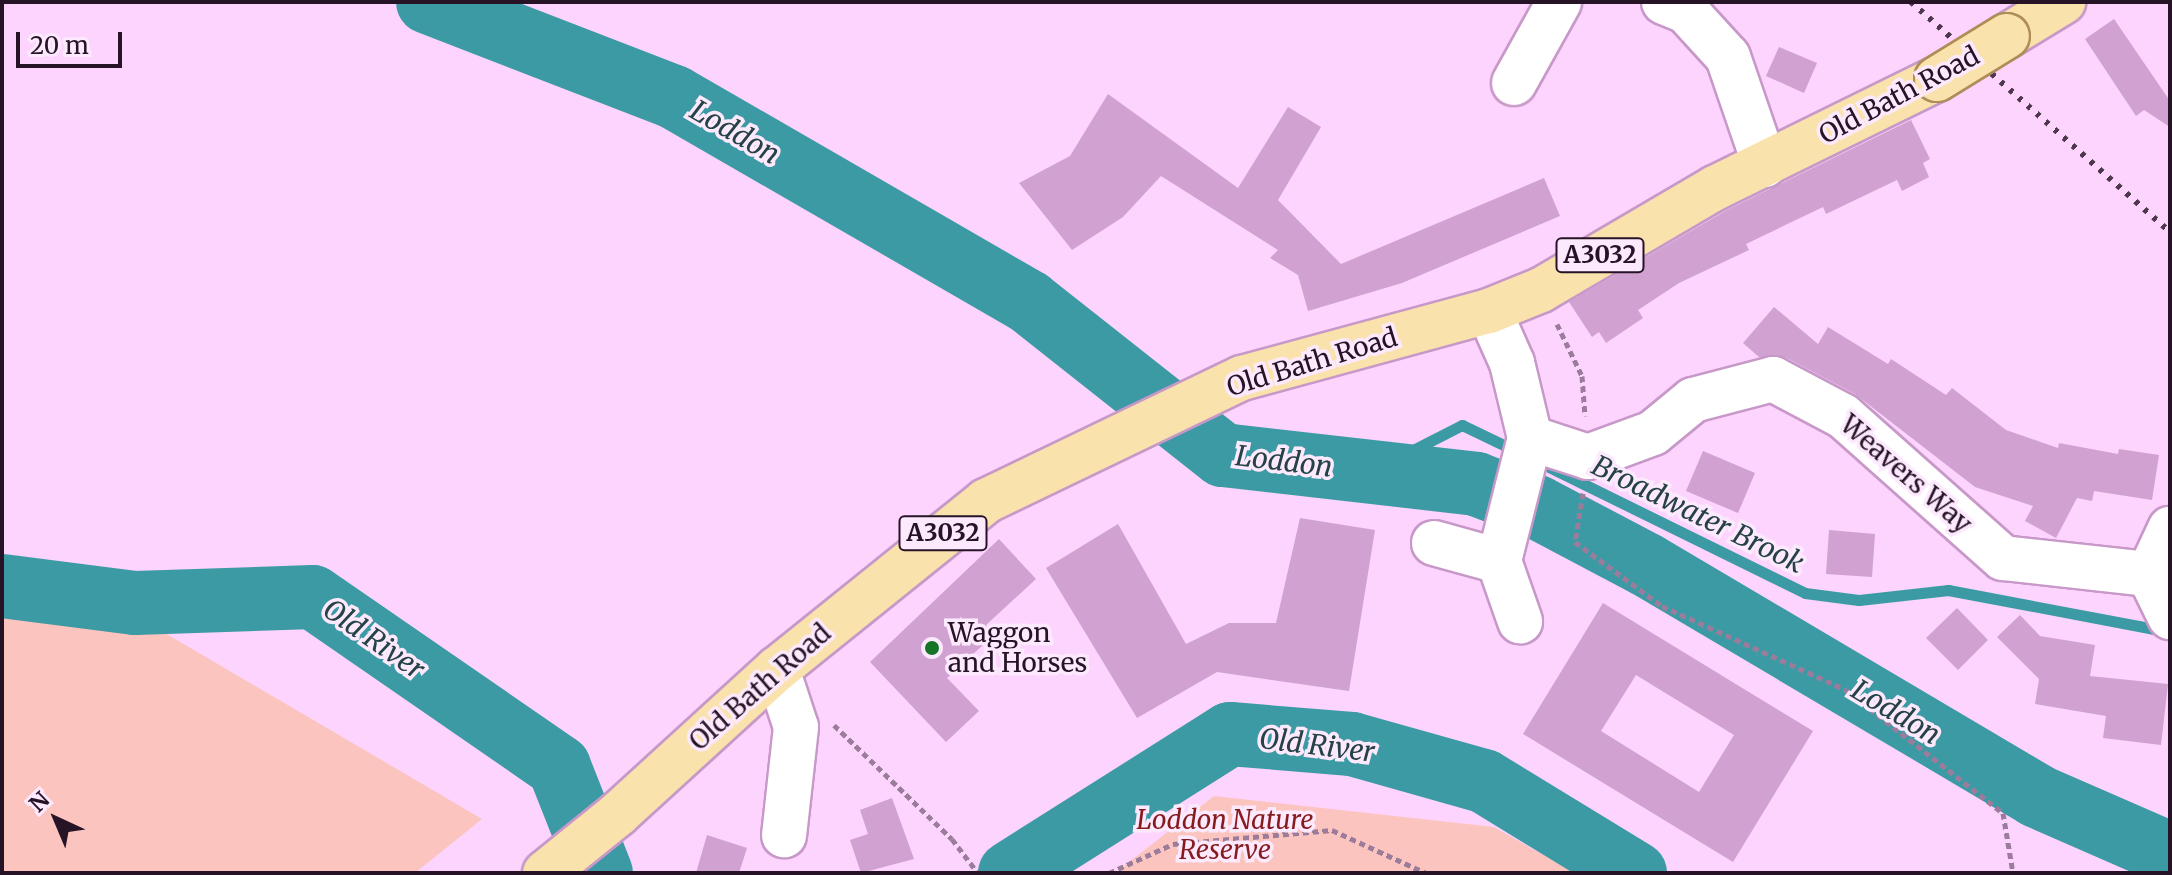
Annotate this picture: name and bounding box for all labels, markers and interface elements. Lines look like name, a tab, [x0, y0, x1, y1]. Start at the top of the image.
scale bar	[20, 16, 126, 66]
text: 20 m	[30, 30, 89, 61]
street label: Old Bath Road	[1814, 40, 1984, 150]
water label: Loddon	[684, 93, 786, 171]
road number: A3032	[1554, 235, 1646, 275]
street label: Old Bath Road	[1223, 321, 1401, 403]
street label: Weavers Way	[1834, 408, 1978, 540]
water label: Loddon	[1234, 438, 1334, 484]
water label: Broadwater Brook	[1587, 448, 1809, 580]
road number: A3032	[897, 513, 989, 553]
water label: Old River	[317, 592, 431, 686]
street label: Old Bath Road	[683, 617, 837, 757]
place label: Waggon and Horses	[948, 617, 1087, 678]
marker: Waggon and Horses	[923, 639, 941, 657]
water label: Loddon	[1846, 673, 1946, 751]
water label: Old River	[1257, 721, 1377, 769]
north arrow	[16, 779, 96, 859]
text: N	[23, 786, 55, 818]
park label: Loddon Nature Reserve	[1136, 804, 1314, 866]

